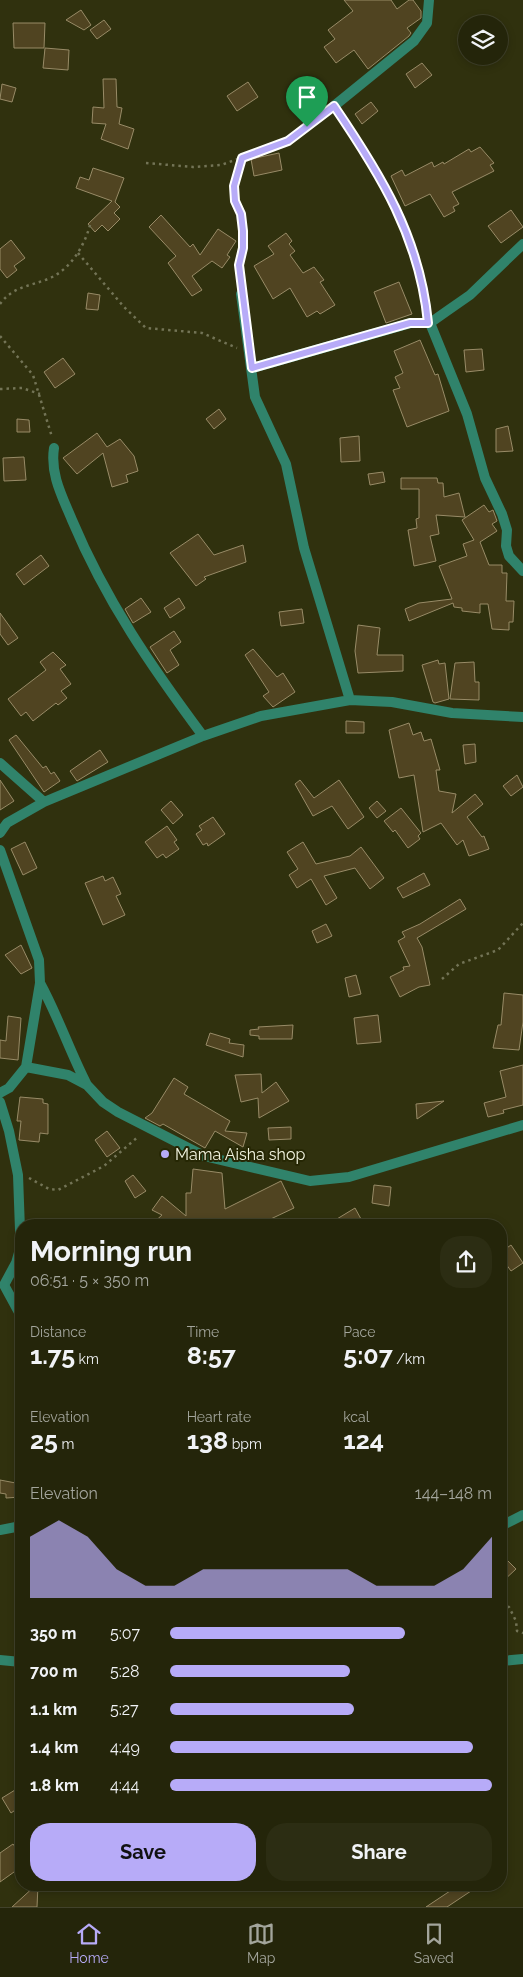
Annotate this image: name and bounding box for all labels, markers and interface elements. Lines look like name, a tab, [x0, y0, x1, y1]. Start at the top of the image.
map controls	[458, 15, 508, 65]
button: layers	[458, 15, 508, 65]
pin	[286, 76, 328, 127]
icon: arrive	[293, 83, 321, 111]
place label: Mama Aisha shop	[175, 1145, 305, 1164]
marker: Mama Aisha shop	[159, 1148, 171, 1160]
text: Morning run	[30, 1235, 192, 1268]
button: share	[440, 1236, 492, 1288]
text: 06:51 · 5 × 350 m	[30, 1271, 149, 1290]
text: Distance	[30, 1324, 86, 1340]
text: Time	[187, 1324, 219, 1340]
text: Pace	[343, 1324, 375, 1340]
text: 1.75	[30, 1340, 75, 1370]
text: 8:57	[187, 1340, 236, 1370]
text: 5:07	[343, 1340, 393, 1370]
text: km	[75, 1351, 99, 1367]
text: /km	[393, 1351, 425, 1367]
text: Elevation	[30, 1409, 89, 1425]
text: Heart rate	[187, 1409, 251, 1425]
text: kcal	[343, 1409, 370, 1425]
text: 25	[30, 1425, 58, 1455]
text: 138	[187, 1425, 228, 1455]
text: 124	[343, 1425, 384, 1455]
text: m	[58, 1436, 74, 1452]
text: bpm	[228, 1436, 262, 1452]
text: Elevation	[30, 1484, 98, 1503]
text: 144–148 m	[415, 1484, 492, 1503]
text: 350 m	[30, 1624, 76, 1643]
text: 5:07	[110, 1624, 140, 1643]
text: 700 m	[30, 1662, 77, 1681]
text: 5:28	[110, 1662, 140, 1681]
text: 1.1 km	[30, 1700, 77, 1719]
text: 5:27	[110, 1700, 139, 1719]
text: 1.4 km	[30, 1738, 78, 1757]
text: 4:49	[110, 1738, 140, 1757]
text: 1.8 km	[30, 1776, 79, 1795]
text: 4:44	[110, 1776, 139, 1795]
button: Save	[30, 1823, 256, 1881]
button: Share	[266, 1823, 492, 1881]
tab: Home	[69, 1920, 109, 1966]
tab: Map	[247, 1920, 276, 1966]
tab: Saved	[414, 1920, 454, 1966]

